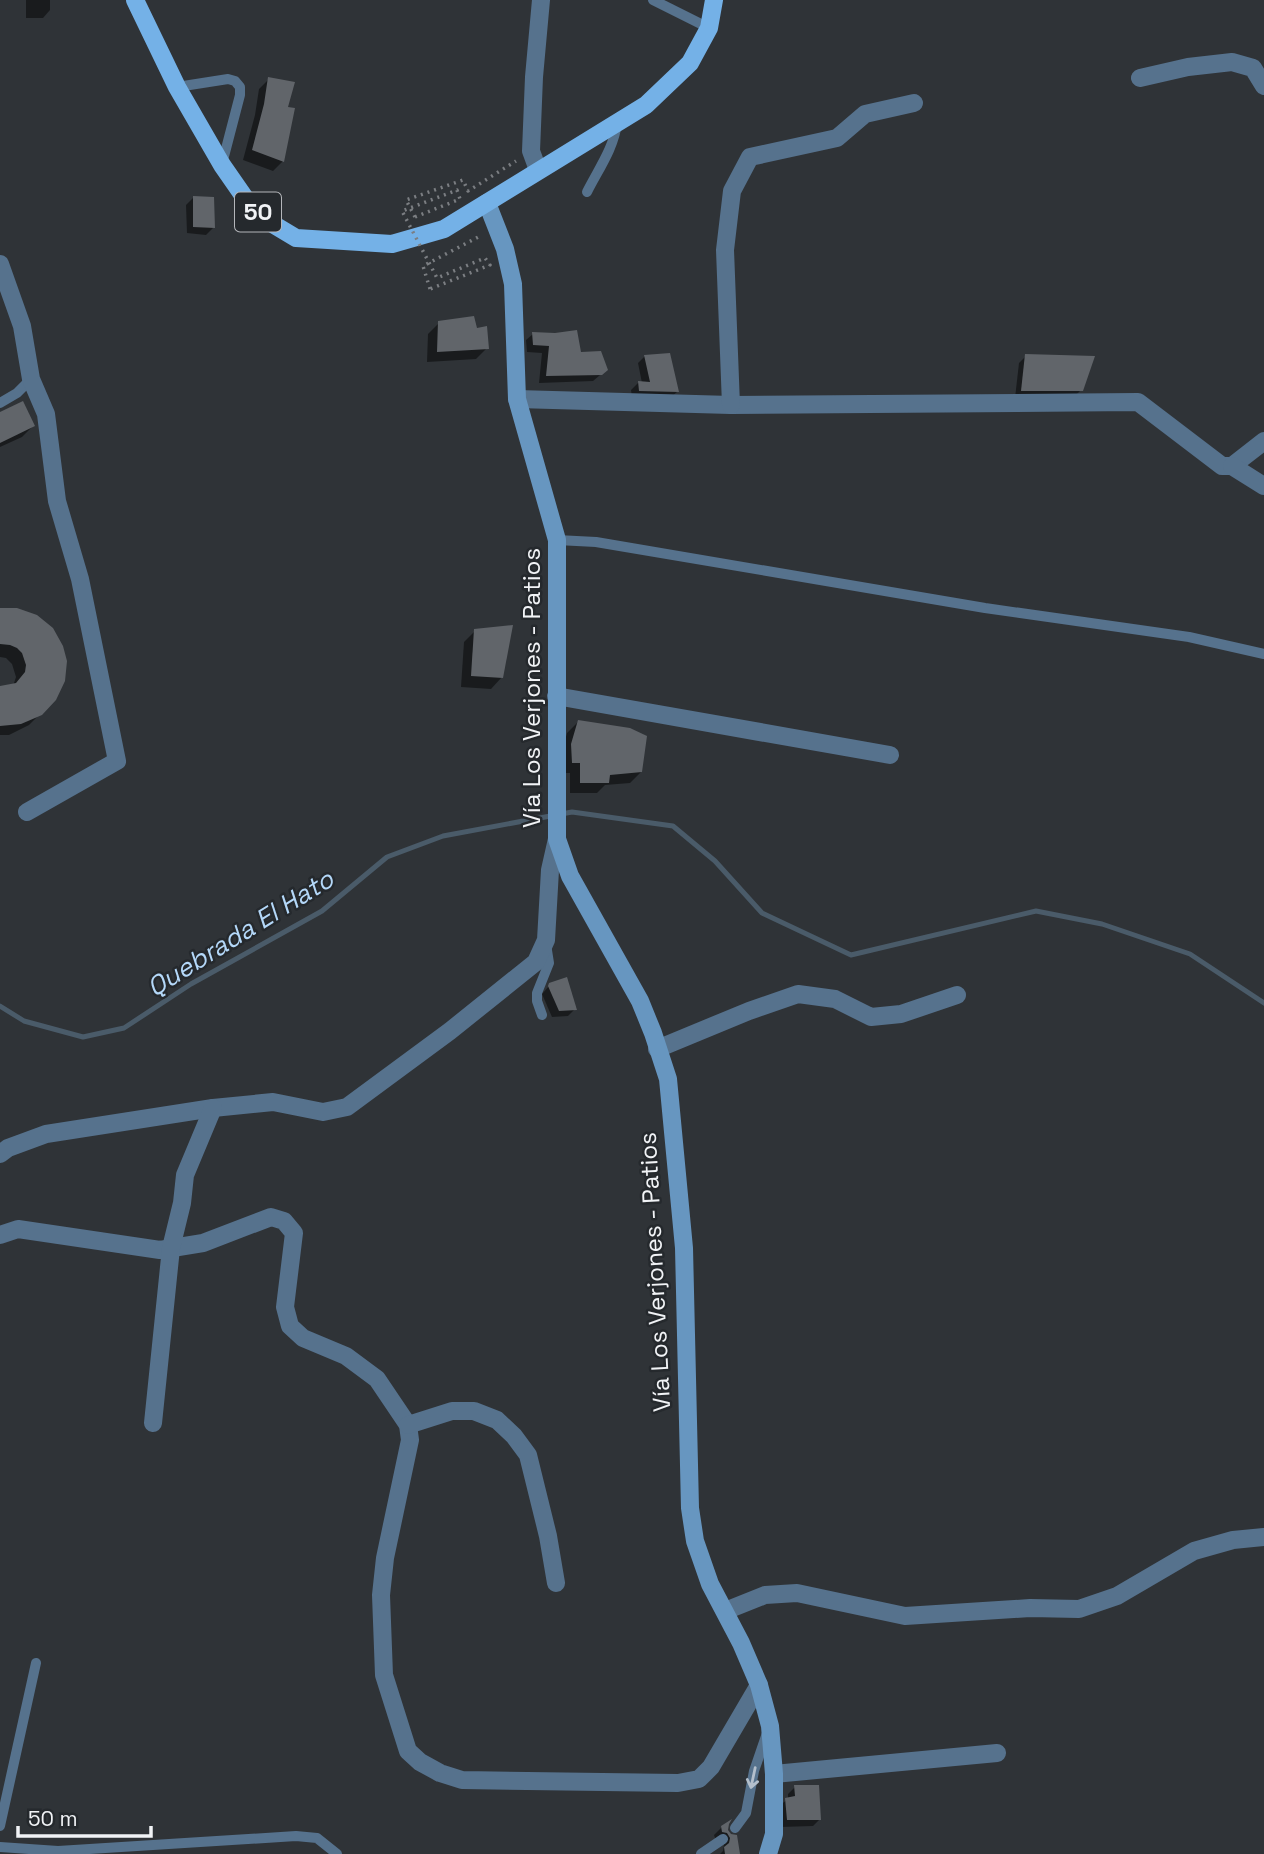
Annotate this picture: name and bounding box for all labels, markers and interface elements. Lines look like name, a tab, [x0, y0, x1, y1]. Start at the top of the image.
road number: 50	[235, 192, 281, 232]
street label: Vía Los Verjones - Patios	[516, 548, 547, 828]
water label: Quebrada El Hato	[140, 861, 341, 1004]
street label: Vía Los Verjones - Patios	[632, 1131, 677, 1413]
one-way arrow	[745, 1766, 759, 1789]
scale bar	[18, 1794, 150, 1838]
text: 50 m	[28, 1805, 78, 1832]

